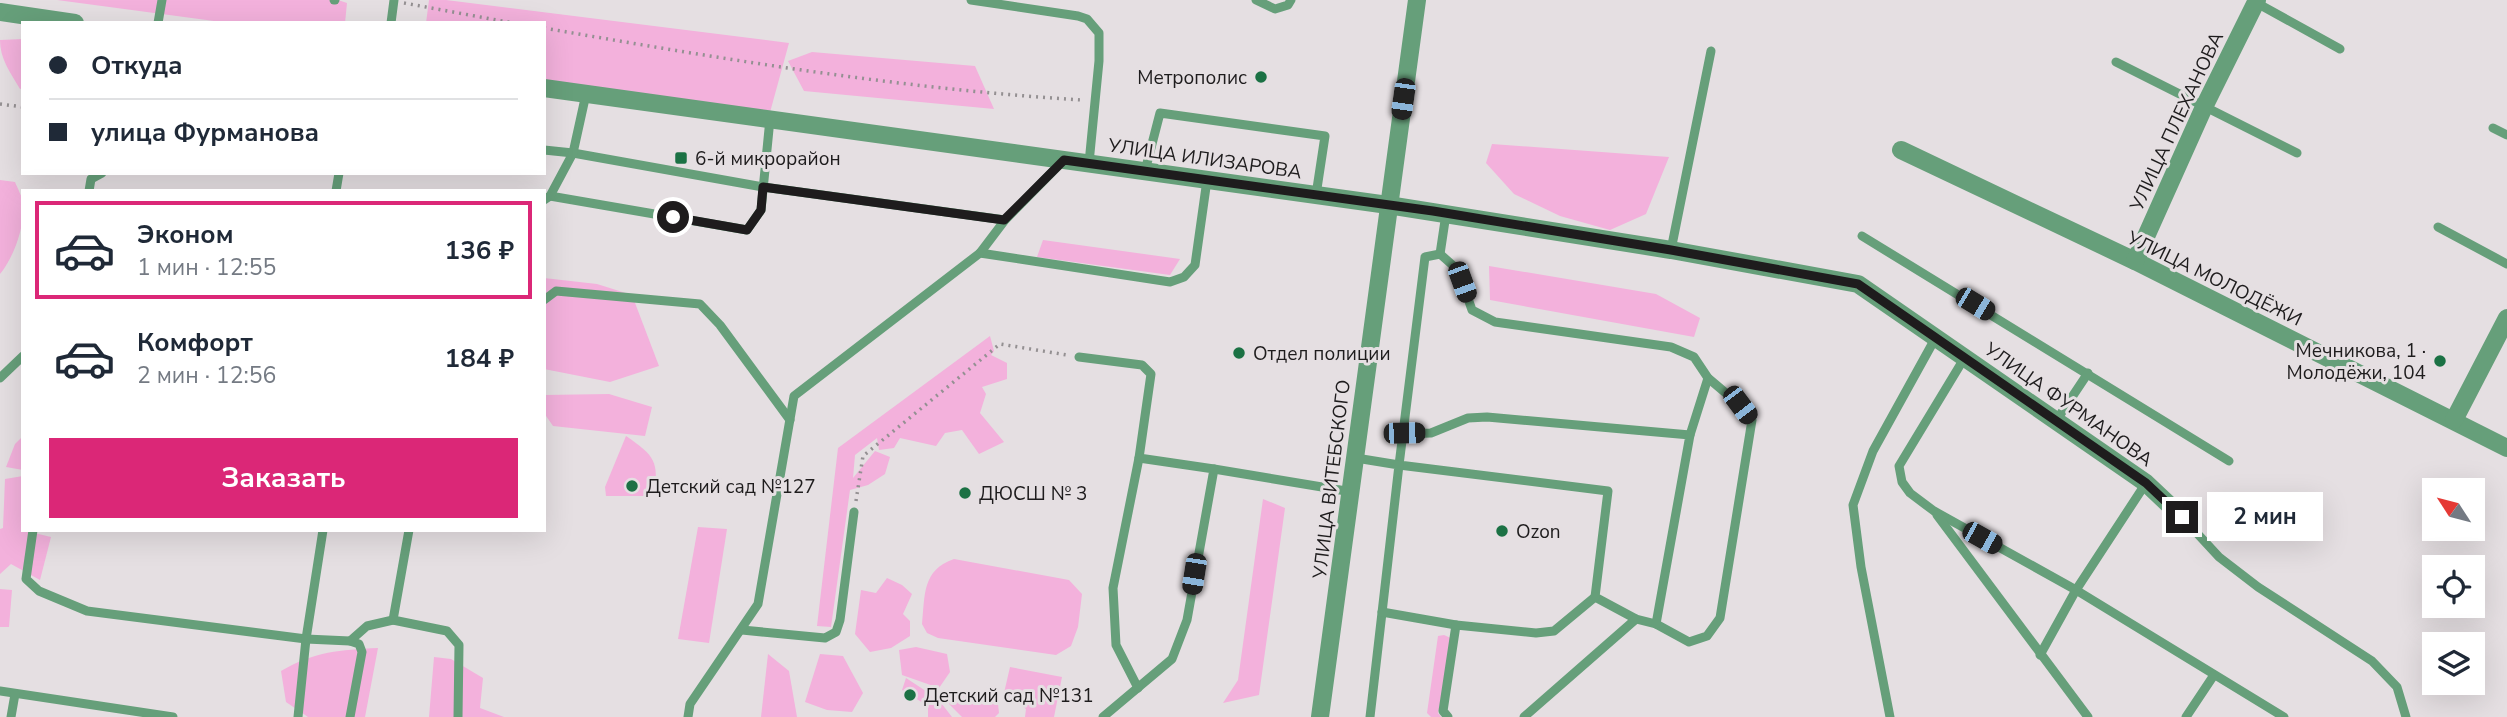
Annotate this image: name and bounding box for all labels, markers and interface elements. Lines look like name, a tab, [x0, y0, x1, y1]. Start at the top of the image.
street label: УЛИЦА ПЛЕХАНОВА	[2124, 27, 2230, 216]
text: Откуда	[91, 48, 183, 83]
place label: Метрополис	[1137, 65, 1247, 91]
marker: Метрополис	[1253, 69, 1269, 85]
car	[1390, 77, 1417, 121]
text: улица Фурманова	[91, 115, 319, 150]
street label: УЛИЦА ИЛИЗАРОВА	[1105, 132, 1303, 185]
place label: 6-й микрорайон	[695, 146, 841, 172]
marker: 6-й микрорайон	[673, 150, 689, 166]
route start	[657, 201, 689, 233]
text: Эконом	[137, 217, 234, 252]
icon: car	[53, 219, 116, 282]
street label: УЛИЦА МОЛОДЁЖИ	[2122, 225, 2306, 333]
text: 136 ₽	[445, 233, 514, 268]
text: 1 мин · 12:55	[137, 252, 276, 283]
car	[1445, 259, 1480, 305]
car	[1952, 284, 1999, 324]
text: Комфорт	[137, 325, 253, 360]
icon: car	[53, 327, 116, 390]
street label: УЛИЦА ФУРМАНОВА	[1978, 336, 2158, 473]
place label: Мечникова, 1 · Молодёжи, 104	[2287, 338, 2426, 386]
text: 184 ₽	[445, 341, 514, 376]
place label: Отдел полиции	[1253, 341, 1391, 367]
marker: Отдел полиции	[1231, 345, 1247, 361]
marker: Мечникова, 1 · Молодёжи, 104	[2432, 353, 2448, 369]
text: 2 мин · 12:56	[137, 360, 276, 391]
street label: УЛИЦА ВИТЕБСКОГО	[1307, 378, 1357, 581]
car	[1719, 382, 1762, 428]
car	[1383, 422, 1426, 444]
button: Заказать	[49, 438, 518, 518]
place label: Детский сад №127	[646, 474, 816, 500]
marker: Детский сад №127	[624, 478, 640, 494]
north arrow	[2422, 478, 2485, 541]
map controls	[2422, 478, 2485, 695]
place label: ДЮСШ № 3	[979, 481, 1088, 507]
marker: ДЮСШ № 3	[957, 485, 973, 501]
callout: 2 мин	[2206, 492, 2322, 542]
route end	[2166, 501, 2198, 533]
text: 2 мин	[2233, 501, 2297, 532]
place label: Ozon	[1516, 519, 1561, 545]
car	[1959, 519, 2006, 557]
marker: Ozon	[1494, 523, 1510, 539]
car	[1181, 552, 1208, 596]
button: locate	[2422, 555, 2485, 618]
button: layers	[2422, 632, 2485, 695]
place label: Детский сад №131	[924, 683, 1094, 709]
marker: Детский сад №131	[902, 687, 918, 703]

